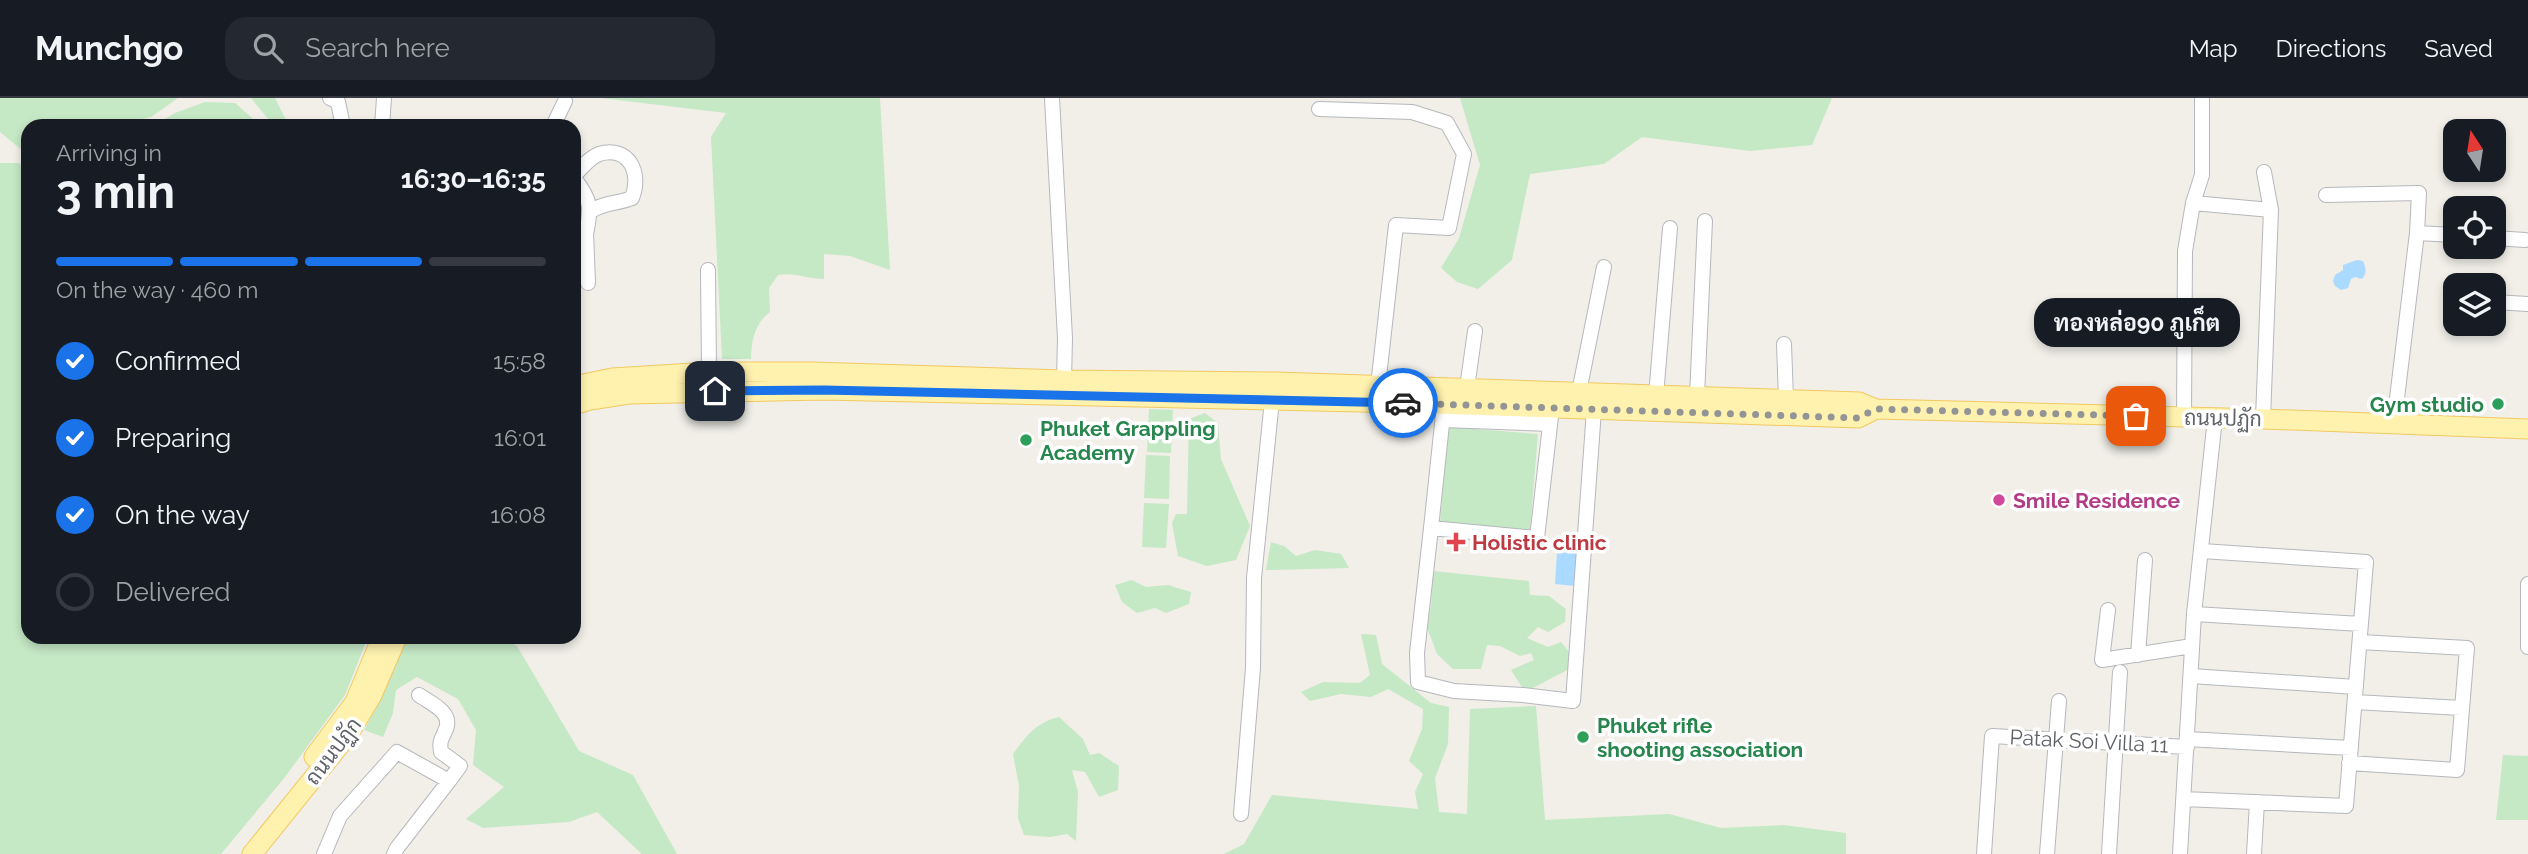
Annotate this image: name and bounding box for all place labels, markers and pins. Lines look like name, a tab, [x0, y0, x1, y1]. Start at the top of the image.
callout: ทองหล่อ90 ภูเก็ต	[2033, 297, 2239, 346]
pin	[685, 361, 745, 421]
pin	[2106, 386, 2166, 446]
place label: Gym studio	[2370, 392, 2484, 417]
marker: Gym studio	[2490, 396, 2506, 412]
place label: Phuket Grappling Academy	[1040, 416, 1215, 465]
marker: Phuket Grappling Academy	[1018, 432, 1034, 448]
place label: Smile Residence	[2013, 488, 2180, 513]
marker: Smile Residence	[1991, 492, 2007, 508]
place label: Holistic clinic	[1472, 530, 1607, 555]
marker: Holistic clinic	[1446, 532, 1466, 552]
place label: Phuket rifle shooting association	[1597, 713, 1803, 762]
marker: Phuket rifle shooting association	[1575, 729, 1591, 745]

